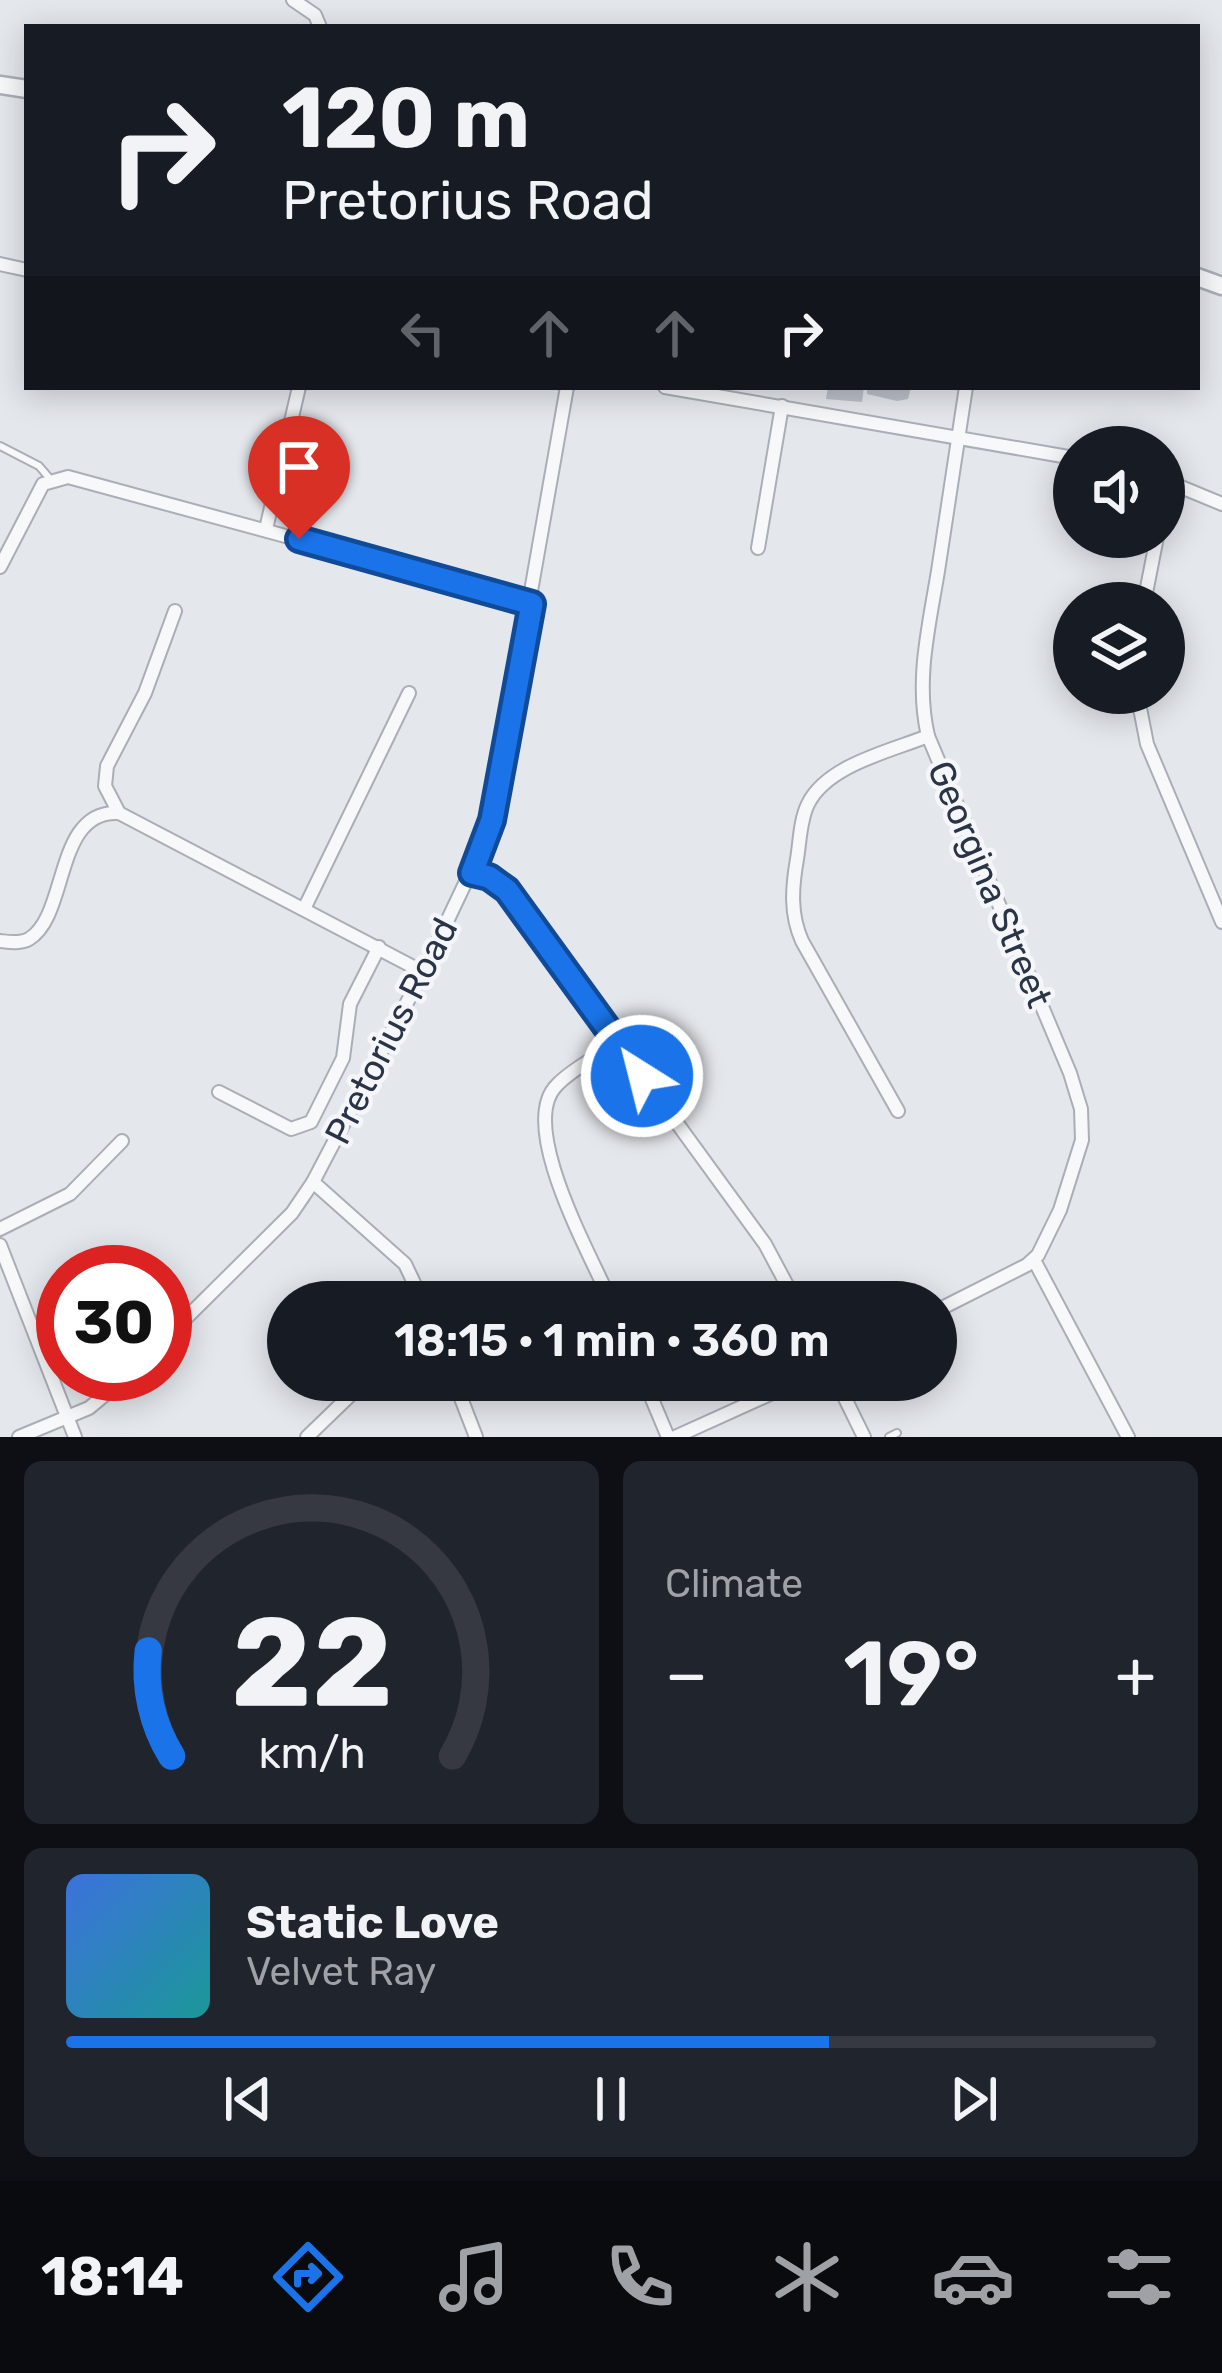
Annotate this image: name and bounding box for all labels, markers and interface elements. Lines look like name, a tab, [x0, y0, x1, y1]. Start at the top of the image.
text: 120 m	[282, 68, 530, 168]
icon: right	[84, 72, 240, 228]
text: Pretorius Road	[282, 169, 654, 233]
icon: left	[390, 300, 456, 366]
icon: ahead	[516, 300, 582, 366]
icon: ahead	[642, 300, 708, 366]
icon: right	[768, 300, 834, 366]
pin	[248, 416, 350, 539]
map controls	[1053, 426, 1185, 714]
button: sound	[1053, 426, 1185, 558]
icon: arrive	[266, 434, 332, 500]
button: layers	[1053, 582, 1185, 714]
street label: Georgina Street	[919, 754, 1061, 1014]
street label: Pretorius Road	[316, 911, 466, 1151]
position arrow	[579, 1013, 705, 1139]
speed limit sign: 30	[36, 1245, 192, 1401]
text: 18:15 · 1 min · 360 m	[394, 1314, 830, 1367]
text: Climate	[665, 1561, 803, 1607]
text: 22	[230, 1588, 393, 1736]
text: 19°	[843, 1621, 979, 1728]
text: −	[665, 1635, 708, 1714]
text: +	[1115, 1635, 1156, 1714]
text: km/h	[258, 1727, 365, 1778]
text: Static Love	[246, 1896, 499, 1949]
text: Velvet Ray	[246, 1949, 436, 1995]
icon: previous	[215, 2066, 281, 2132]
icon: pause	[578, 2066, 644, 2132]
icon: next	[941, 2066, 1007, 2132]
icon: directions	[266, 2235, 350, 2319]
icon: music	[432, 2235, 516, 2319]
icon: phone	[598, 2235, 682, 2319]
icon: climate	[765, 2235, 849, 2319]
icon: car	[931, 2235, 1015, 2319]
icon: filters	[1097, 2235, 1181, 2319]
text: 18:14	[41, 2245, 184, 2309]

